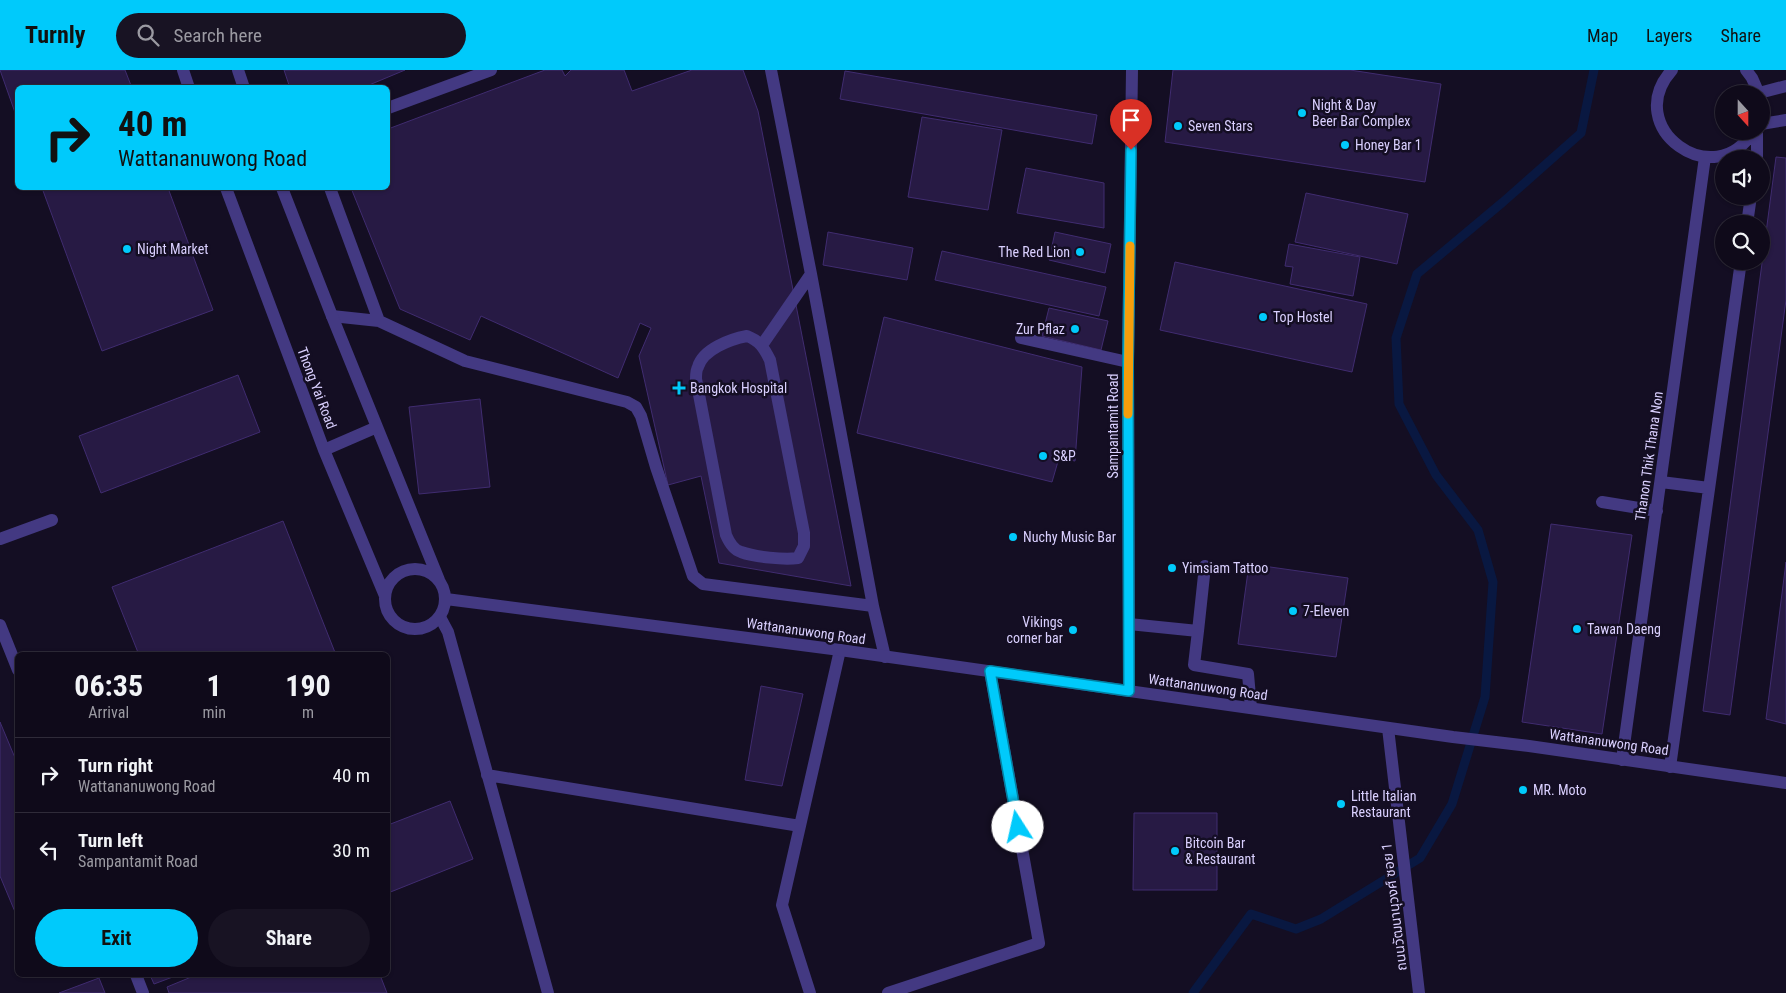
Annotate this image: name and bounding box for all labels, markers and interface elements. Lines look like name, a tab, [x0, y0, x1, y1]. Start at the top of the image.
search box	[116, 13, 466, 58]
text: Turnly	[25, 21, 86, 49]
icon: search	[134, 21, 162, 49]
text: Search here	[174, 24, 262, 47]
text: Map	[1587, 25, 1618, 46]
text: Layers	[1646, 25, 1693, 46]
text: Share	[1721, 25, 1761, 46]
north arrow	[1715, 85, 1770, 140]
map controls	[1715, 85, 1770, 270]
place label: Night & Day Beer Bar Complex	[1312, 97, 1410, 129]
pin	[1110, 99, 1152, 150]
text: 40 m	[118, 104, 187, 145]
icon: right	[35, 105, 100, 170]
icon: arrive	[1117, 106, 1145, 134]
marker: Night & Day Beer Bar Complex	[1296, 107, 1308, 119]
place label: Seven Stars	[1188, 118, 1253, 134]
marker: Seven Stars	[1172, 120, 1184, 132]
place label: Honey Bar 1	[1355, 137, 1422, 153]
marker: Honey Bar 1	[1339, 139, 1351, 151]
text: Wattananuwong Road	[118, 146, 307, 171]
button: sound	[1715, 150, 1770, 205]
button: search	[1715, 215, 1770, 270]
place label: Night Market	[137, 241, 208, 257]
marker: Night Market	[121, 243, 133, 255]
place label: The Red Lion	[998, 244, 1070, 260]
marker: The Red Lion	[1074, 246, 1086, 258]
place label: Top Hostel	[1273, 309, 1333, 325]
marker: Top Hostel	[1257, 311, 1269, 323]
place label: Zur Pflaz	[1016, 321, 1065, 337]
marker: Zur Pflaz	[1069, 323, 1081, 335]
street label: Thong Yai Road	[294, 345, 340, 431]
street label: Sampantamit Road	[1105, 374, 1121, 478]
place label: Bangkok Hospital	[690, 380, 787, 396]
marker: Bangkok Hospital	[672, 381, 686, 395]
street label: Thanon Thik Thana Non	[1632, 390, 1666, 522]
place label: S&P	[1053, 448, 1076, 464]
marker: S&P	[1037, 450, 1049, 462]
place label: Nuchy Music Bar	[1023, 529, 1116, 545]
marker: Nuchy Music Bar	[1007, 531, 1019, 543]
place label: Yimsiam Tattoo	[1182, 560, 1268, 576]
marker: Yimsiam Tattoo	[1166, 562, 1178, 574]
place label: 7-Eleven	[1303, 603, 1349, 619]
marker: 7-Eleven	[1287, 605, 1299, 617]
place label: Vikings corner bar	[1007, 614, 1063, 646]
street label: Wattananuwong Road	[745, 615, 867, 647]
place label: Tawan Daeng	[1587, 621, 1661, 637]
marker: Tawan Daeng	[1571, 623, 1583, 635]
marker: Vikings corner bar	[1067, 624, 1079, 636]
text: 06:35	[74, 668, 143, 703]
text: 1	[207, 668, 222, 703]
text: 190	[285, 668, 331, 703]
street label: Wattananuwong Road	[1147, 671, 1269, 703]
text: Arrival	[88, 703, 129, 722]
text: min	[202, 703, 226, 722]
text: m	[302, 703, 314, 722]
street label: Wattananuwong Road	[1548, 726, 1670, 758]
text: Turn right	[78, 754, 153, 777]
icon: right	[35, 761, 63, 789]
text: 40 m	[333, 764, 370, 787]
text: Wattananuwong Road	[78, 777, 216, 796]
place label: MR. Moto	[1533, 782, 1587, 798]
marker: MR. Moto	[1517, 784, 1529, 796]
place label: Little Italian Restaurant	[1351, 788, 1416, 820]
marker: Little Italian Restaurant	[1335, 798, 1347, 810]
position arrow	[991, 800, 1043, 852]
text: Turn left	[78, 829, 143, 852]
place label: Bitcoin Bar & Restaurant	[1185, 835, 1255, 867]
icon: left	[35, 836, 63, 864]
text: 30 m	[333, 839, 370, 862]
street label: ถนนวัฒนานุวงศ์ ซอย 1	[1378, 842, 1411, 972]
marker: Bitcoin Bar & Restaurant	[1169, 845, 1181, 857]
text: Sampantamit Road	[78, 852, 198, 871]
button: Exit	[35, 909, 198, 967]
button: Share	[208, 909, 370, 967]

